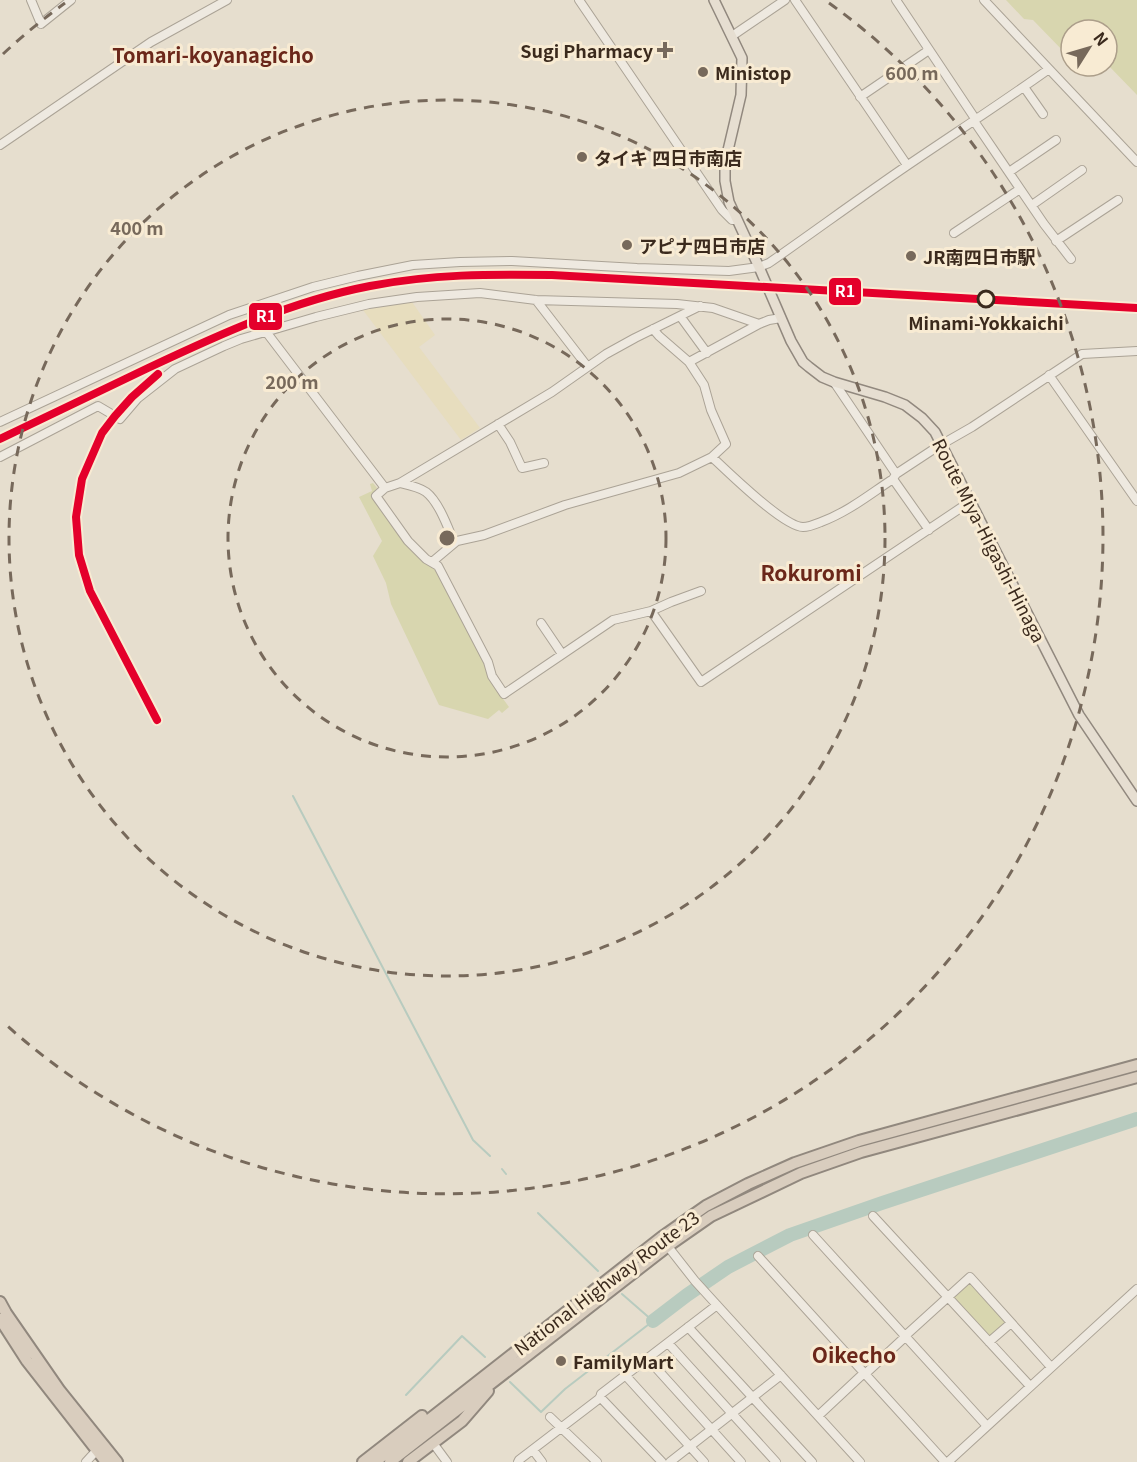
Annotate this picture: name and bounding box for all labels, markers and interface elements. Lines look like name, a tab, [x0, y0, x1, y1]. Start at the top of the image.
north arrow	[1059, 18, 1119, 78]
text: N	[1089, 26, 1115, 50]
place label: Sugi Pharmacy	[520, 37, 654, 63]
district label: Tomari-koyanagicho	[112, 40, 314, 69]
marker: Sugi Pharmacy	[658, 43, 672, 57]
place label: Ministop	[715, 59, 791, 85]
text: 600 m	[885, 59, 939, 85]
marker: Ministop	[696, 65, 710, 79]
place label: タイキ 四日市南店	[594, 144, 742, 170]
marker: タイキ 四日市南店	[575, 150, 589, 164]
text: 400 m	[110, 214, 164, 240]
place label: アピナ四日市店	[639, 232, 765, 258]
marker: アピナ四日市店	[620, 238, 634, 252]
place label: JR南四日市駅	[923, 243, 1036, 269]
marker: JR南四日市駅	[904, 249, 918, 263]
line badge: R1	[828, 277, 862, 306]
text: R1	[835, 278, 855, 302]
marker: Minami-Yokkaichi	[977, 290, 995, 308]
line badge: R1	[248, 302, 283, 331]
text: R1	[256, 303, 276, 327]
place label: Minami-Yokkaichi	[908, 309, 1064, 335]
text: 200 m	[265, 368, 319, 394]
street label: Route Miya-Higashi-Hinaga	[927, 433, 1053, 647]
centre of rings	[437, 528, 457, 548]
district label: Rokuromi	[760, 557, 862, 587]
street label: National Highway Route 23	[508, 1204, 704, 1360]
district label: Oikecho	[812, 1339, 896, 1369]
place label: FamilyMart	[573, 1348, 674, 1374]
marker: FamilyMart	[554, 1354, 568, 1368]

